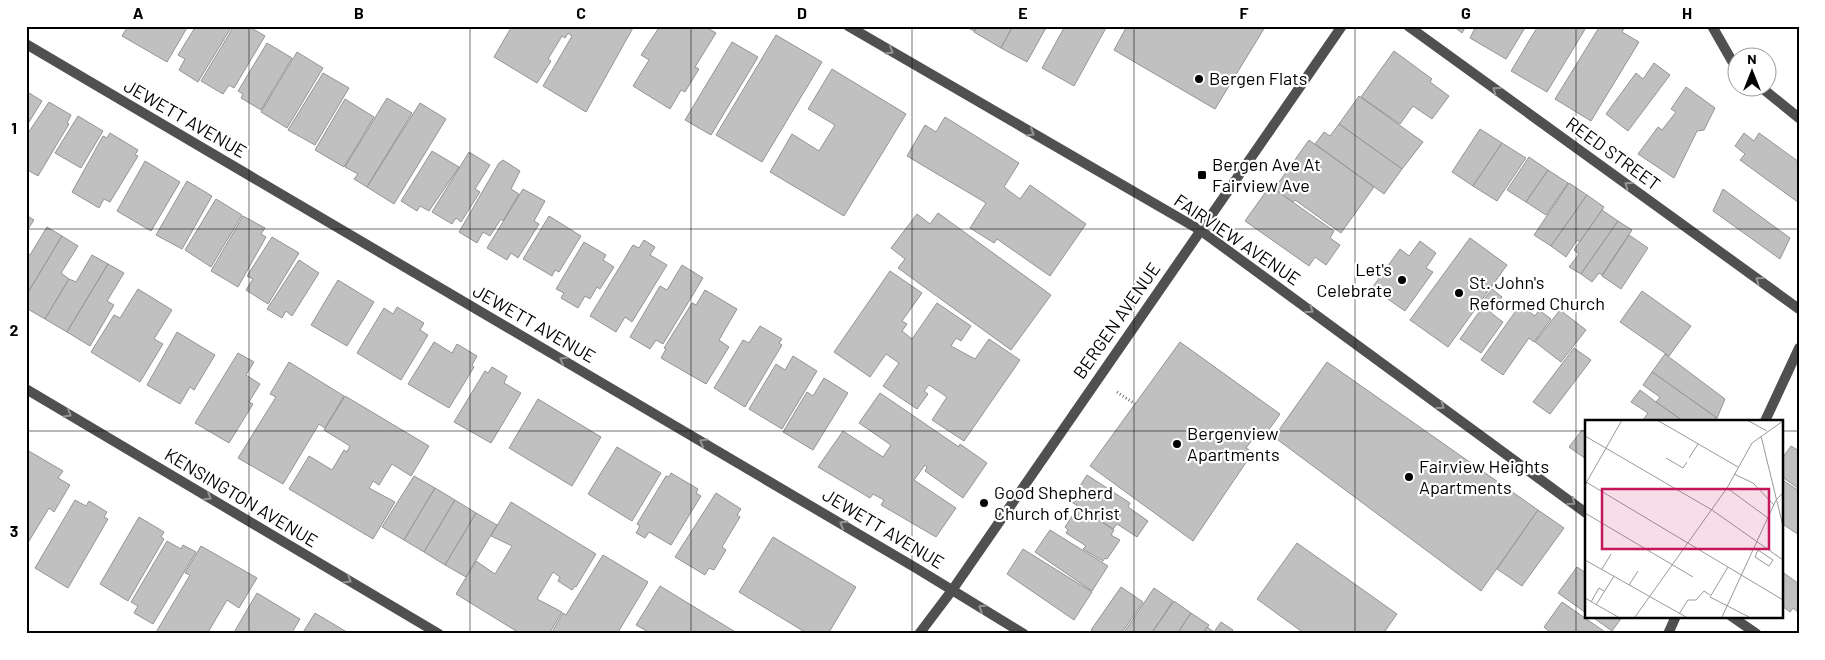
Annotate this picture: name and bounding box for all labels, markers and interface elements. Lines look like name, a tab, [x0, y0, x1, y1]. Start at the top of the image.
text: A	[133, 3, 144, 22]
text: B	[354, 3, 364, 22]
text: C	[576, 3, 586, 22]
text: D	[797, 3, 807, 22]
text: E	[1018, 3, 1028, 22]
text: F	[1240, 3, 1249, 22]
text: G	[1461, 3, 1471, 22]
text: H	[1682, 3, 1692, 22]
one-way arrow	[885, 44, 894, 54]
north arrow	[1728, 48, 1778, 98]
text: N	[1747, 50, 1757, 67]
place label: Bergen Flats	[1209, 67, 1307, 89]
marker: Bergen Flats	[1193, 73, 1205, 85]
street label: JEWETT AVENUE	[120, 74, 251, 162]
one-way arrow	[1492, 87, 1502, 96]
street label: REED STREET	[1562, 112, 1665, 195]
text: 1	[11, 118, 17, 137]
one-way arrow	[1025, 126, 1034, 136]
place label: Bergen Ave At Fairview Ave	[1212, 153, 1321, 196]
marker: Bergen Ave At Fairview Ave	[1196, 169, 1208, 181]
one-way arrow	[1624, 182, 1633, 191]
street label: FAIRVIEW AVENUE	[1170, 189, 1305, 290]
street label: BERGEN AVENUE	[1068, 258, 1164, 383]
place label: Let's Celebrate	[1316, 258, 1392, 301]
place label: St. John's Reformed Church	[1469, 271, 1605, 314]
marker: Let's Celebrate	[1396, 274, 1408, 286]
one-way arrow	[1755, 277, 1765, 286]
street label: JEWETT AVENUE	[469, 279, 600, 367]
marker: St. John's Reformed Church	[1453, 287, 1465, 299]
one-way arrow	[1304, 304, 1314, 313]
text: 2	[10, 320, 19, 339]
one-way arrow	[559, 356, 568, 366]
one-way arrow	[1435, 400, 1445, 409]
one-way arrow	[63, 408, 72, 418]
inset map	[1585, 420, 1782, 618]
place label: Bergenview Apartments	[1187, 422, 1280, 465]
one-way arrow	[699, 438, 708, 448]
marker: Bergenview Apartments	[1171, 438, 1183, 450]
street label: KENSINGTON AVENUE	[161, 443, 322, 552]
place label: Fairview Heights Apartments	[1419, 455, 1549, 498]
marker: Fairview Heights Apartments	[1403, 471, 1415, 483]
place label: Good Shepherd Church of Christ	[994, 481, 1120, 524]
street label: JEWETT AVENUE	[819, 483, 948, 573]
one-way arrow	[202, 491, 211, 501]
marker: Good Shepherd Church of Christ	[978, 497, 990, 509]
one-way arrow	[1566, 497, 1575, 505]
text: 3	[10, 521, 18, 540]
one-way arrow	[840, 521, 849, 531]
one-way arrow	[342, 573, 351, 583]
one-way arrow	[979, 605, 988, 614]

